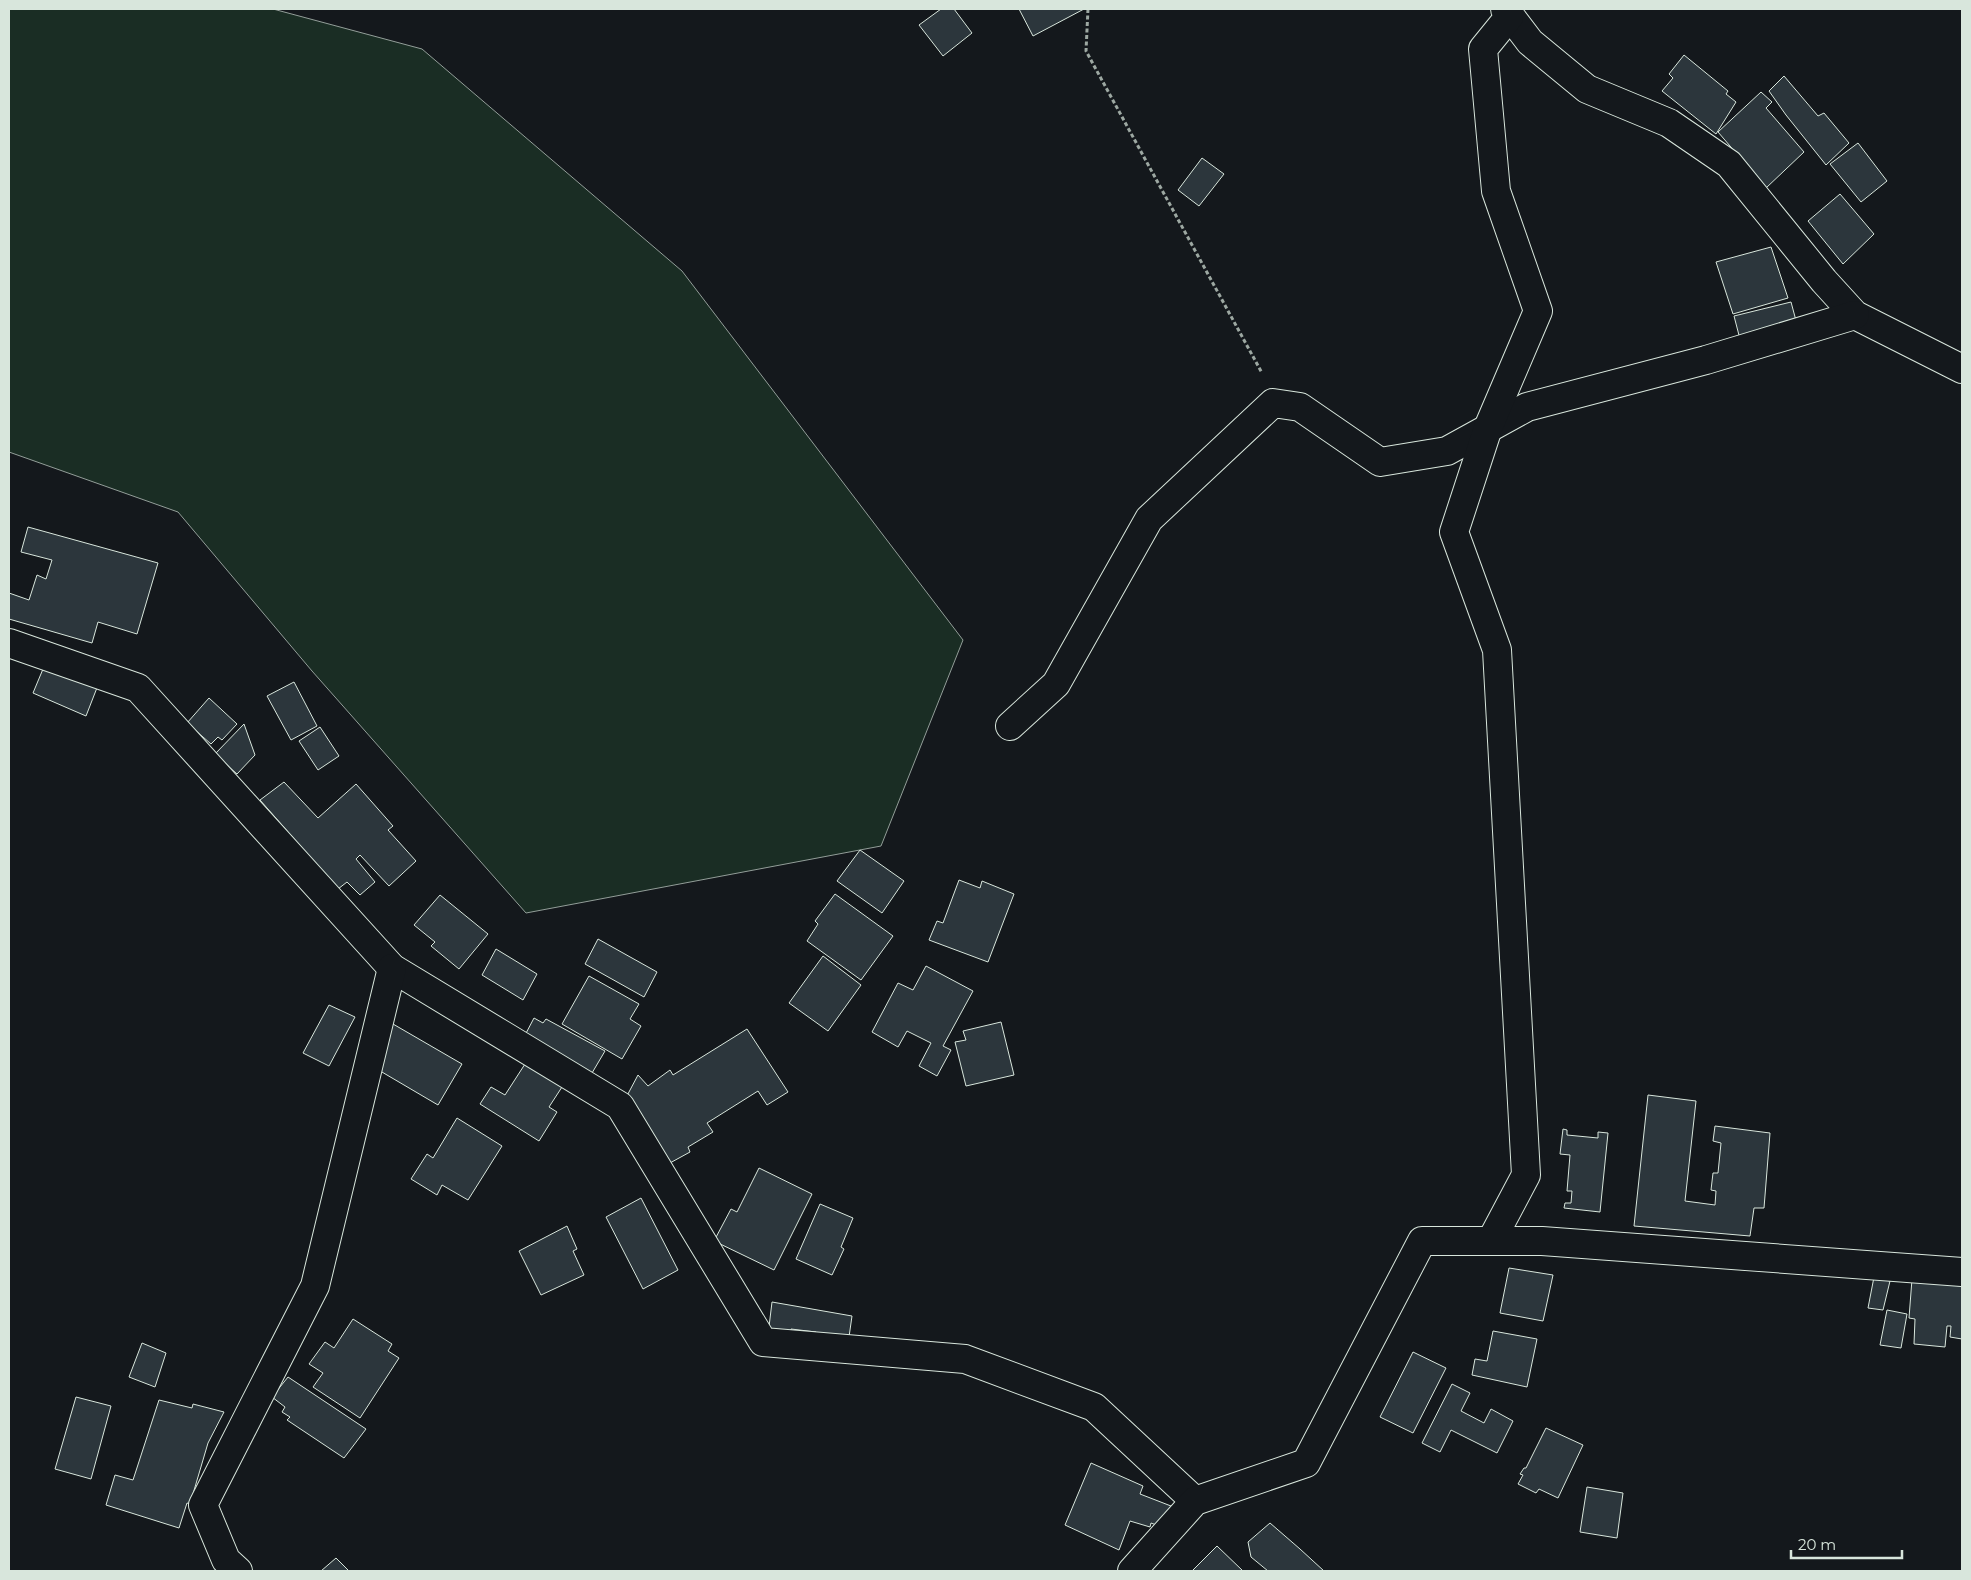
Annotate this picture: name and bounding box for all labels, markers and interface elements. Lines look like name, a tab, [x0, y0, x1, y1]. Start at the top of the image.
scale bar	[1791, 1528, 1902, 1560]
text: 20 m	[1798, 1535, 1836, 1554]

